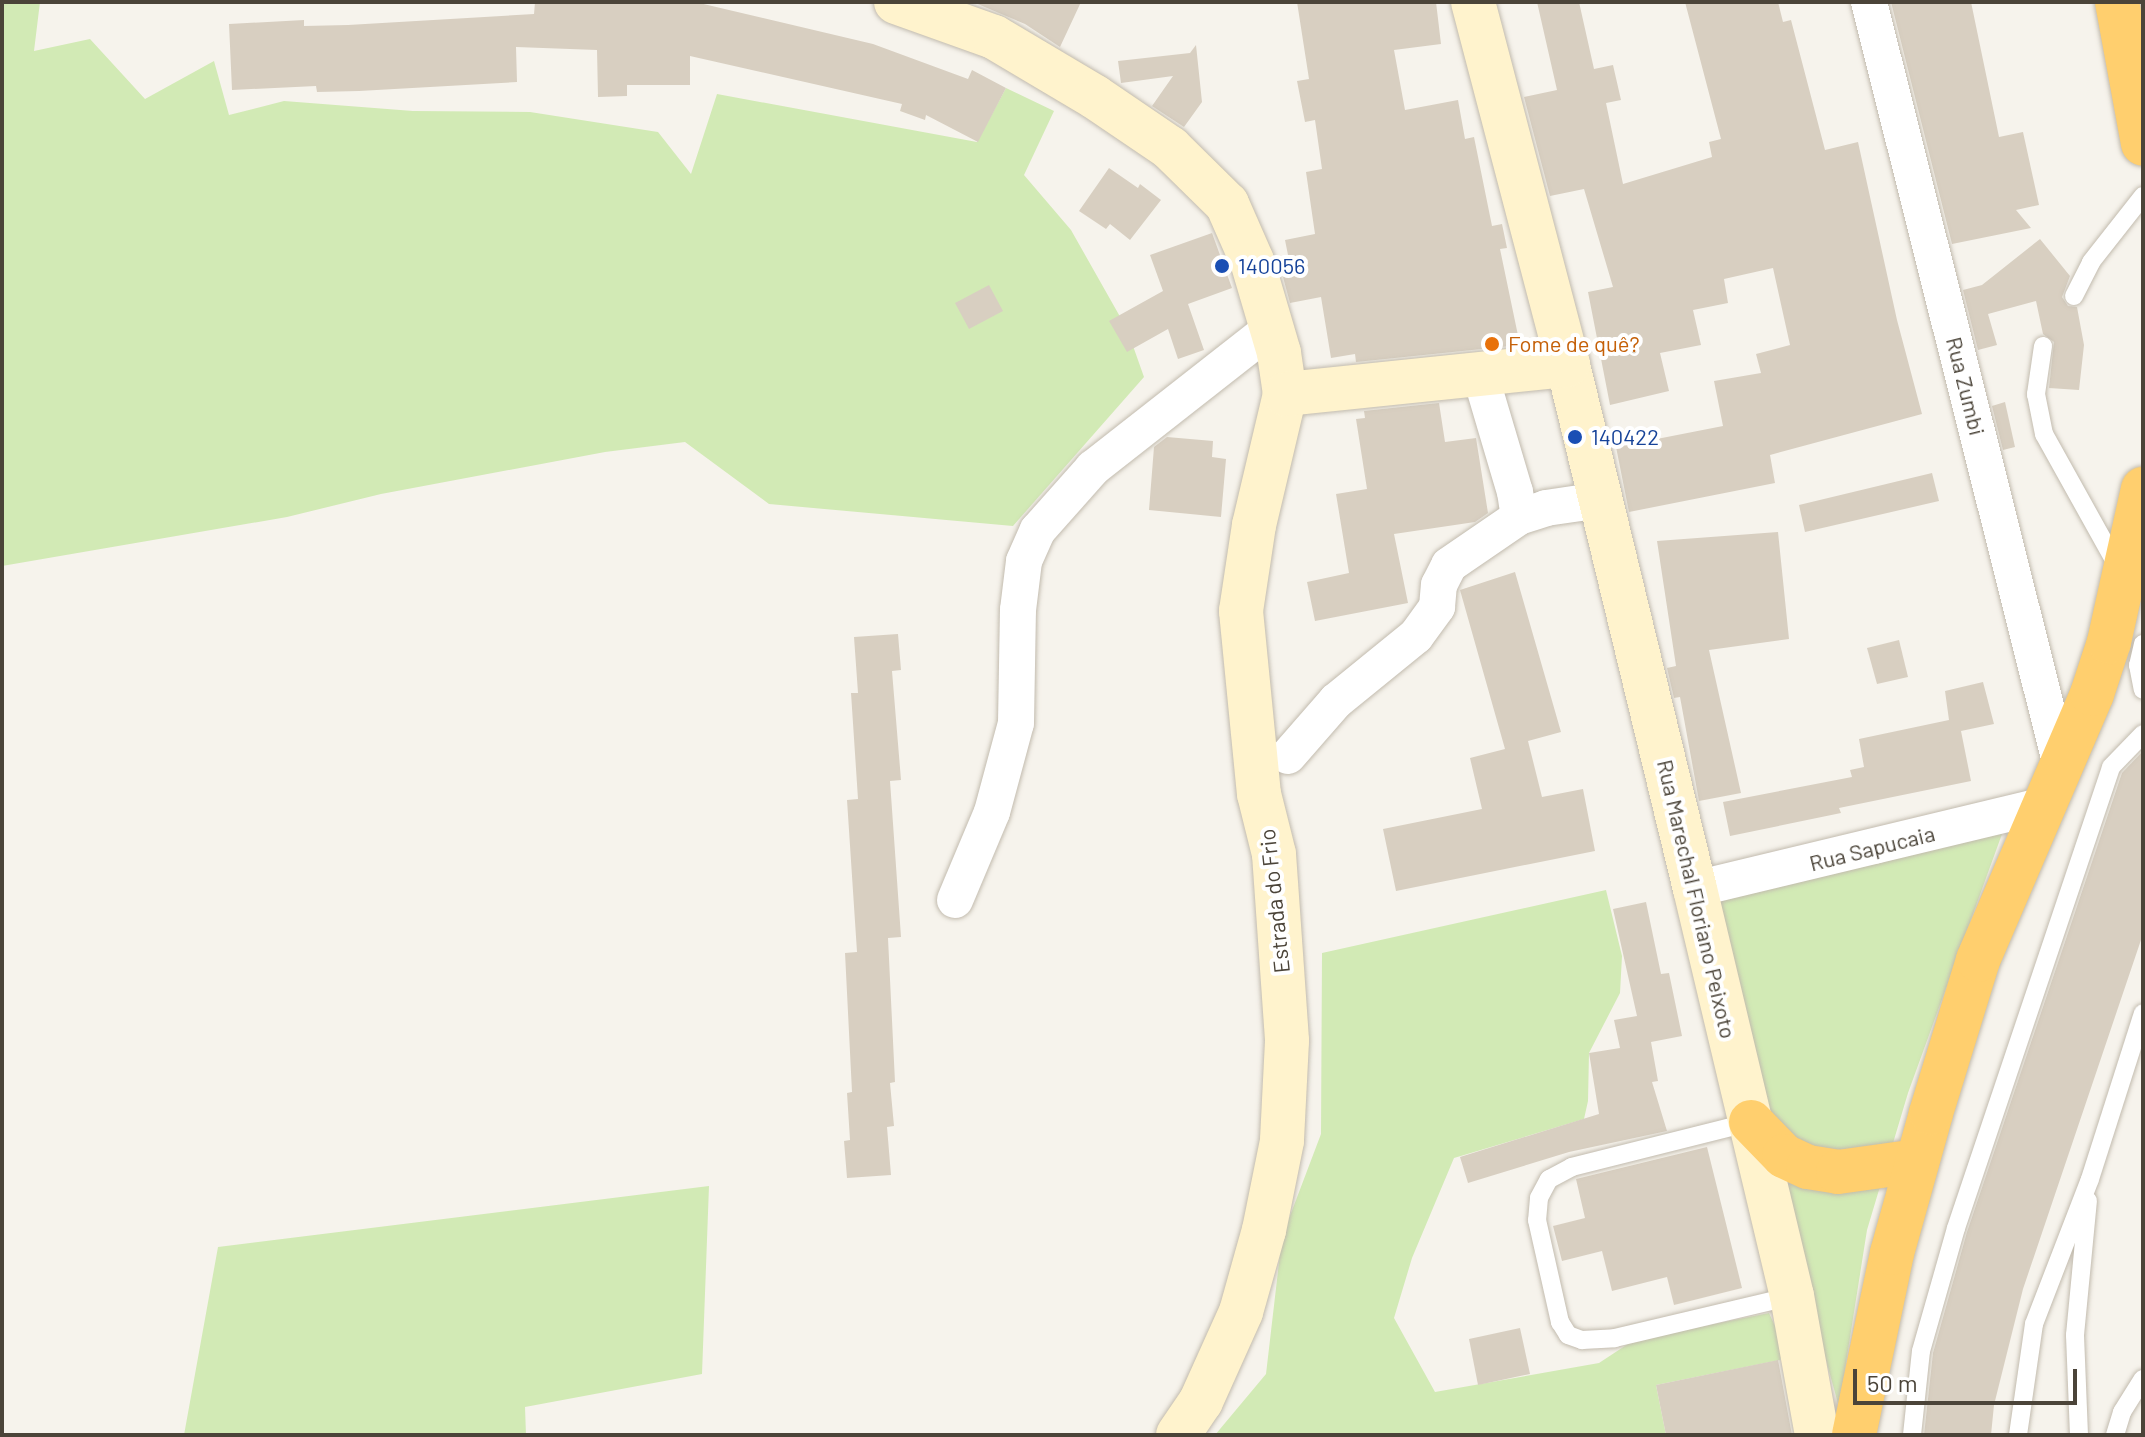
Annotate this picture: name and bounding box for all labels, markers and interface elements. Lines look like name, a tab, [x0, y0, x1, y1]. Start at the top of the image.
place label: 140056	[1238, 253, 1305, 279]
marker: 140056	[1213, 257, 1231, 275]
place label: Fome de quê?	[1508, 331, 1640, 357]
street label: Rua Zumbi	[1941, 334, 1991, 438]
marker: Fome de quê?	[1483, 335, 1501, 353]
place label: 140422	[1591, 424, 1659, 450]
marker: 140422	[1566, 428, 1584, 446]
street label: Rua Marechal Floriano Peixoto	[1652, 757, 1742, 1041]
street label: Rua Sapucaia	[1807, 820, 1937, 876]
street label: Estrada do Frio	[1253, 828, 1295, 974]
scale bar	[1857, 1353, 2081, 1403]
text: 50 m	[1867, 1368, 1918, 1397]

